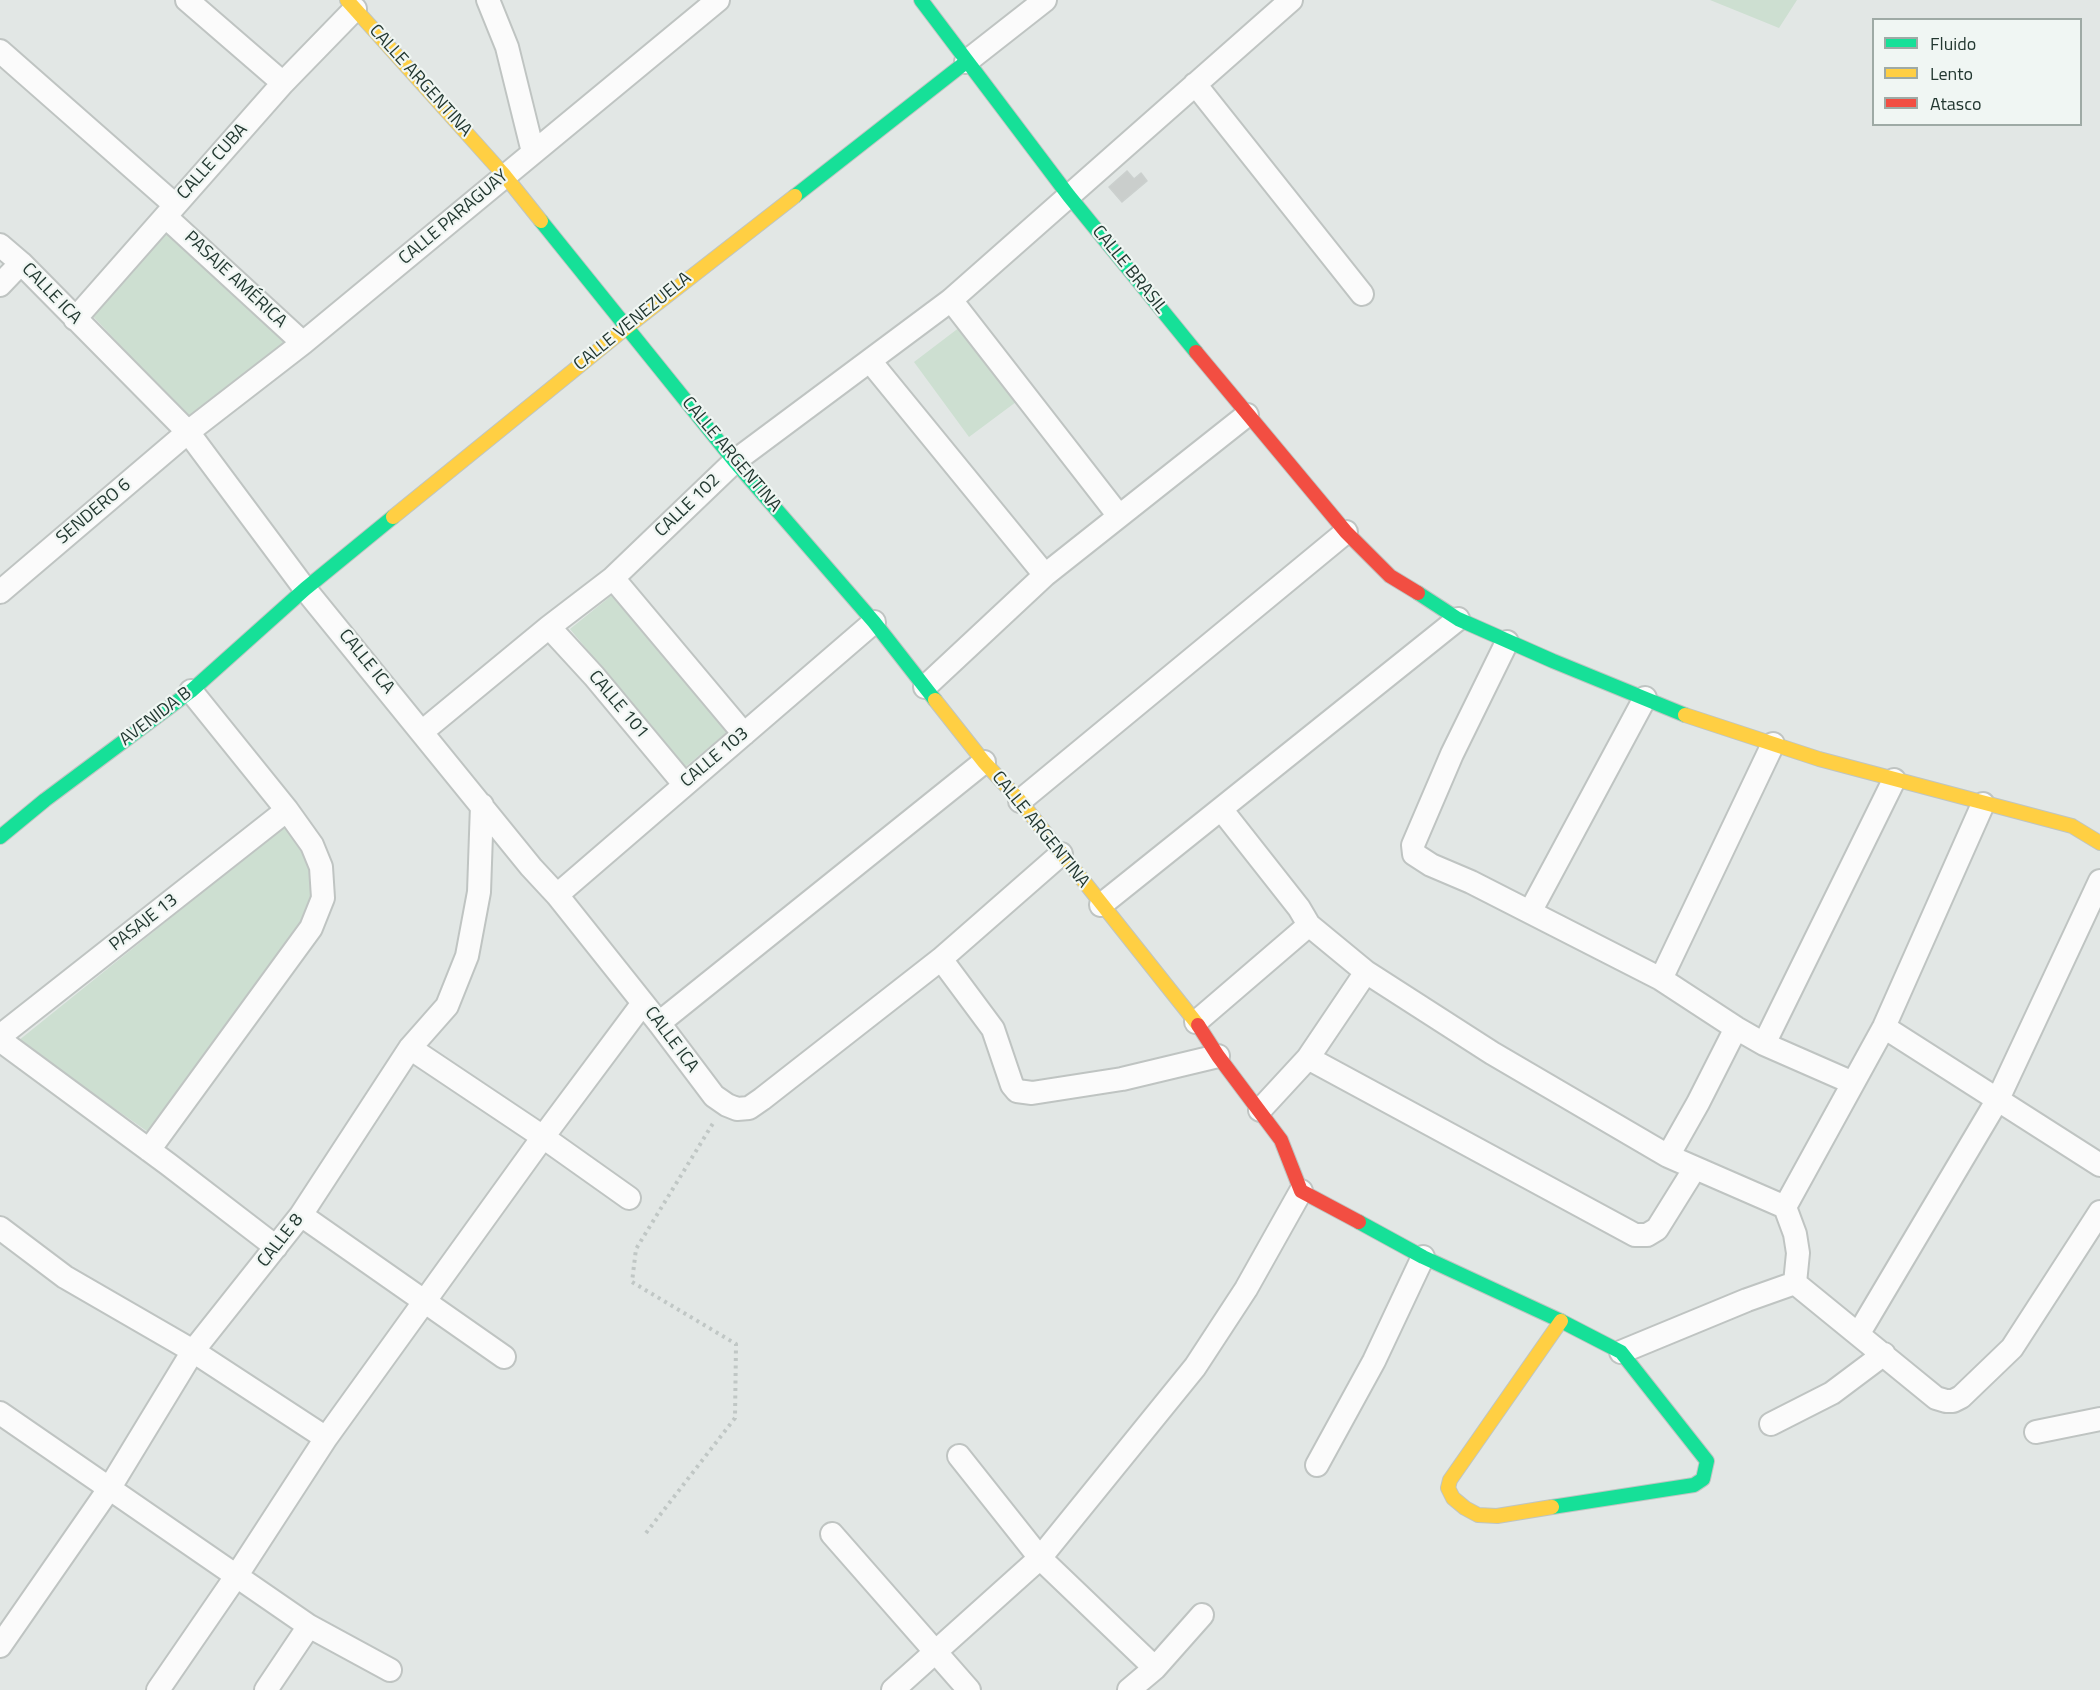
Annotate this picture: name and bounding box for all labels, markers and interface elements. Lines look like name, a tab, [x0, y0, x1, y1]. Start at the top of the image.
legend	[1872, 18, 2082, 126]
street label: CALLE ARGENTINA	[364, 20, 476, 142]
text: Fluido	[1930, 30, 1976, 57]
text: Lento	[1930, 60, 1973, 87]
text: Atasco	[1930, 90, 1981, 117]
street label: CALLE CUBA	[173, 120, 253, 204]
street label: CALLE PARAGUAY	[395, 166, 513, 270]
street label: CALLE BRASIL	[1087, 222, 1171, 318]
street label: PASAJE AMÉRICA	[179, 227, 291, 333]
street label: CALLE ICA	[17, 259, 85, 329]
street label: CALLE VENEZUELA	[570, 268, 696, 376]
street label: CALLE ARGENTINA	[677, 393, 785, 517]
street label: CALLE 102	[651, 470, 725, 542]
street label: SENDERO 6	[52, 475, 136, 549]
street label: CALLE ICA	[333, 625, 399, 699]
street label: CALLE 101	[583, 667, 653, 743]
street label: AVENIDA B	[116, 683, 196, 751]
street label: CALLE 103	[677, 723, 753, 793]
street label: CALLE ARGENTINA	[986, 767, 1094, 893]
street label: PASAJE 13	[106, 890, 182, 956]
street label: CALLE ICA	[639, 1003, 703, 1077]
street label: CALLE 8	[253, 1210, 309, 1272]

